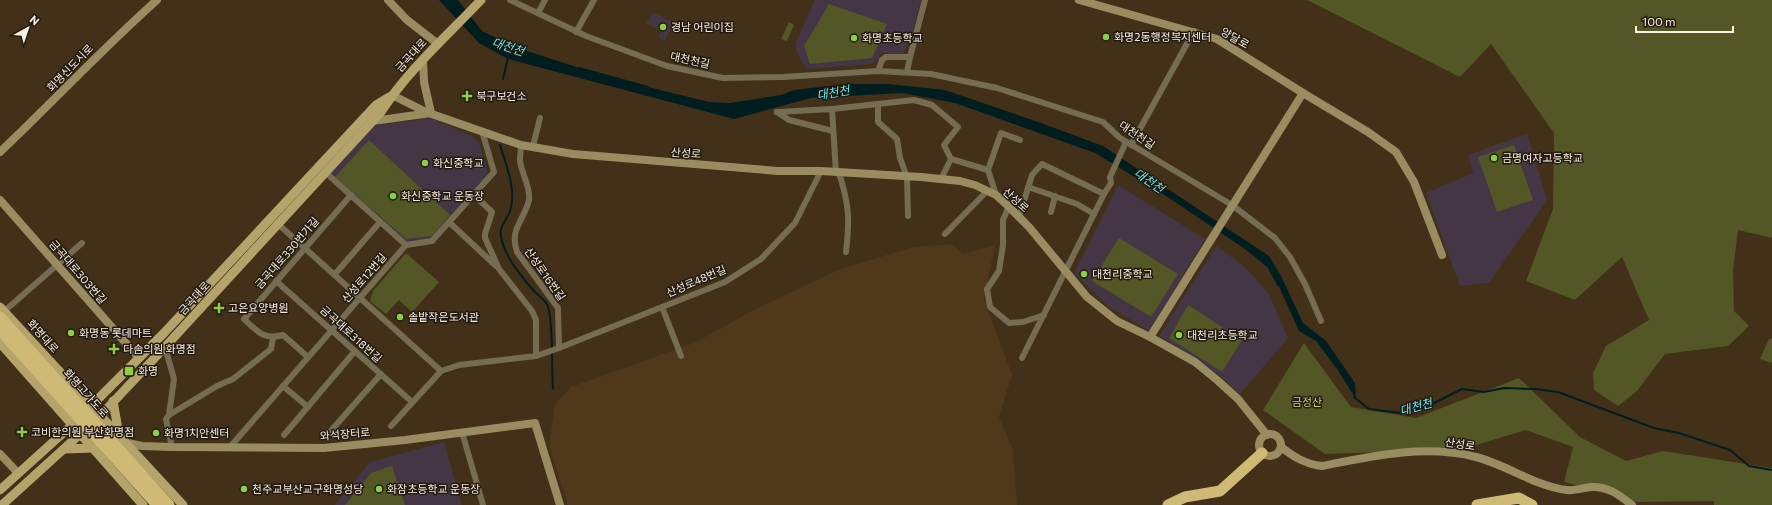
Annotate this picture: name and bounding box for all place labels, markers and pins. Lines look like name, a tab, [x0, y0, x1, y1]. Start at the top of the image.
place label: 경남 어린이집	[671, 20, 734, 33]
marker: 경남 어린이집	[658, 22, 668, 32]
place label: 화명2동행정복지센터	[1114, 30, 1211, 43]
place label: 화명초등학교	[862, 31, 923, 44]
marker: 화명2동행정복지센터	[1101, 32, 1111, 42]
marker: 화명초등학교	[849, 33, 859, 43]
place label: 북구보건소	[476, 89, 527, 102]
marker: 북구보건소	[461, 90, 473, 102]
place label: 금명여자고등학교	[1502, 151, 1583, 164]
marker: 금명여자고등학교	[1489, 153, 1499, 163]
place label: 화신중학교	[433, 156, 484, 169]
marker: 화신중학교	[420, 158, 430, 168]
place label: 화신중학교 운동장	[401, 189, 484, 202]
marker: 화신중학교 운동장	[388, 191, 398, 201]
place label: 대천리중학교	[1092, 267, 1153, 280]
marker: 대천리중학교	[1079, 269, 1089, 279]
place label: 고은요양병원	[228, 301, 289, 314]
marker: 고은요양병원	[213, 302, 225, 314]
place label: 솔밭작은도서관	[408, 310, 479, 323]
marker: 솔밭작은도서관	[395, 312, 405, 322]
place label: 화명동 롯데마트	[79, 326, 152, 339]
marker: 화명동 롯데마트	[66, 328, 76, 338]
place label: 대천리초등학교	[1187, 328, 1258, 341]
marker: 대천리초등학교	[1174, 330, 1184, 340]
place label: 다솜의원 화명점	[123, 342, 196, 355]
marker: 다솜의원 화명점	[108, 343, 120, 355]
place label: 화명	[138, 364, 158, 377]
marker: 화명	[123, 365, 135, 377]
place label: 코비한의원 부산화명점	[31, 425, 134, 438]
marker: 코비한의원 부산화명점	[16, 426, 28, 438]
place label: 화명1치안센터	[164, 426, 229, 439]
marker: 화명1치안센터	[151, 428, 161, 438]
place label: 천주교부산교구화명성당	[252, 482, 363, 495]
place label: 화잠초등학교 운동장	[387, 482, 480, 495]
marker: 천주교부산교구화명성당	[239, 484, 249, 494]
marker: 화잠초등학교 운동장	[374, 484, 384, 494]

